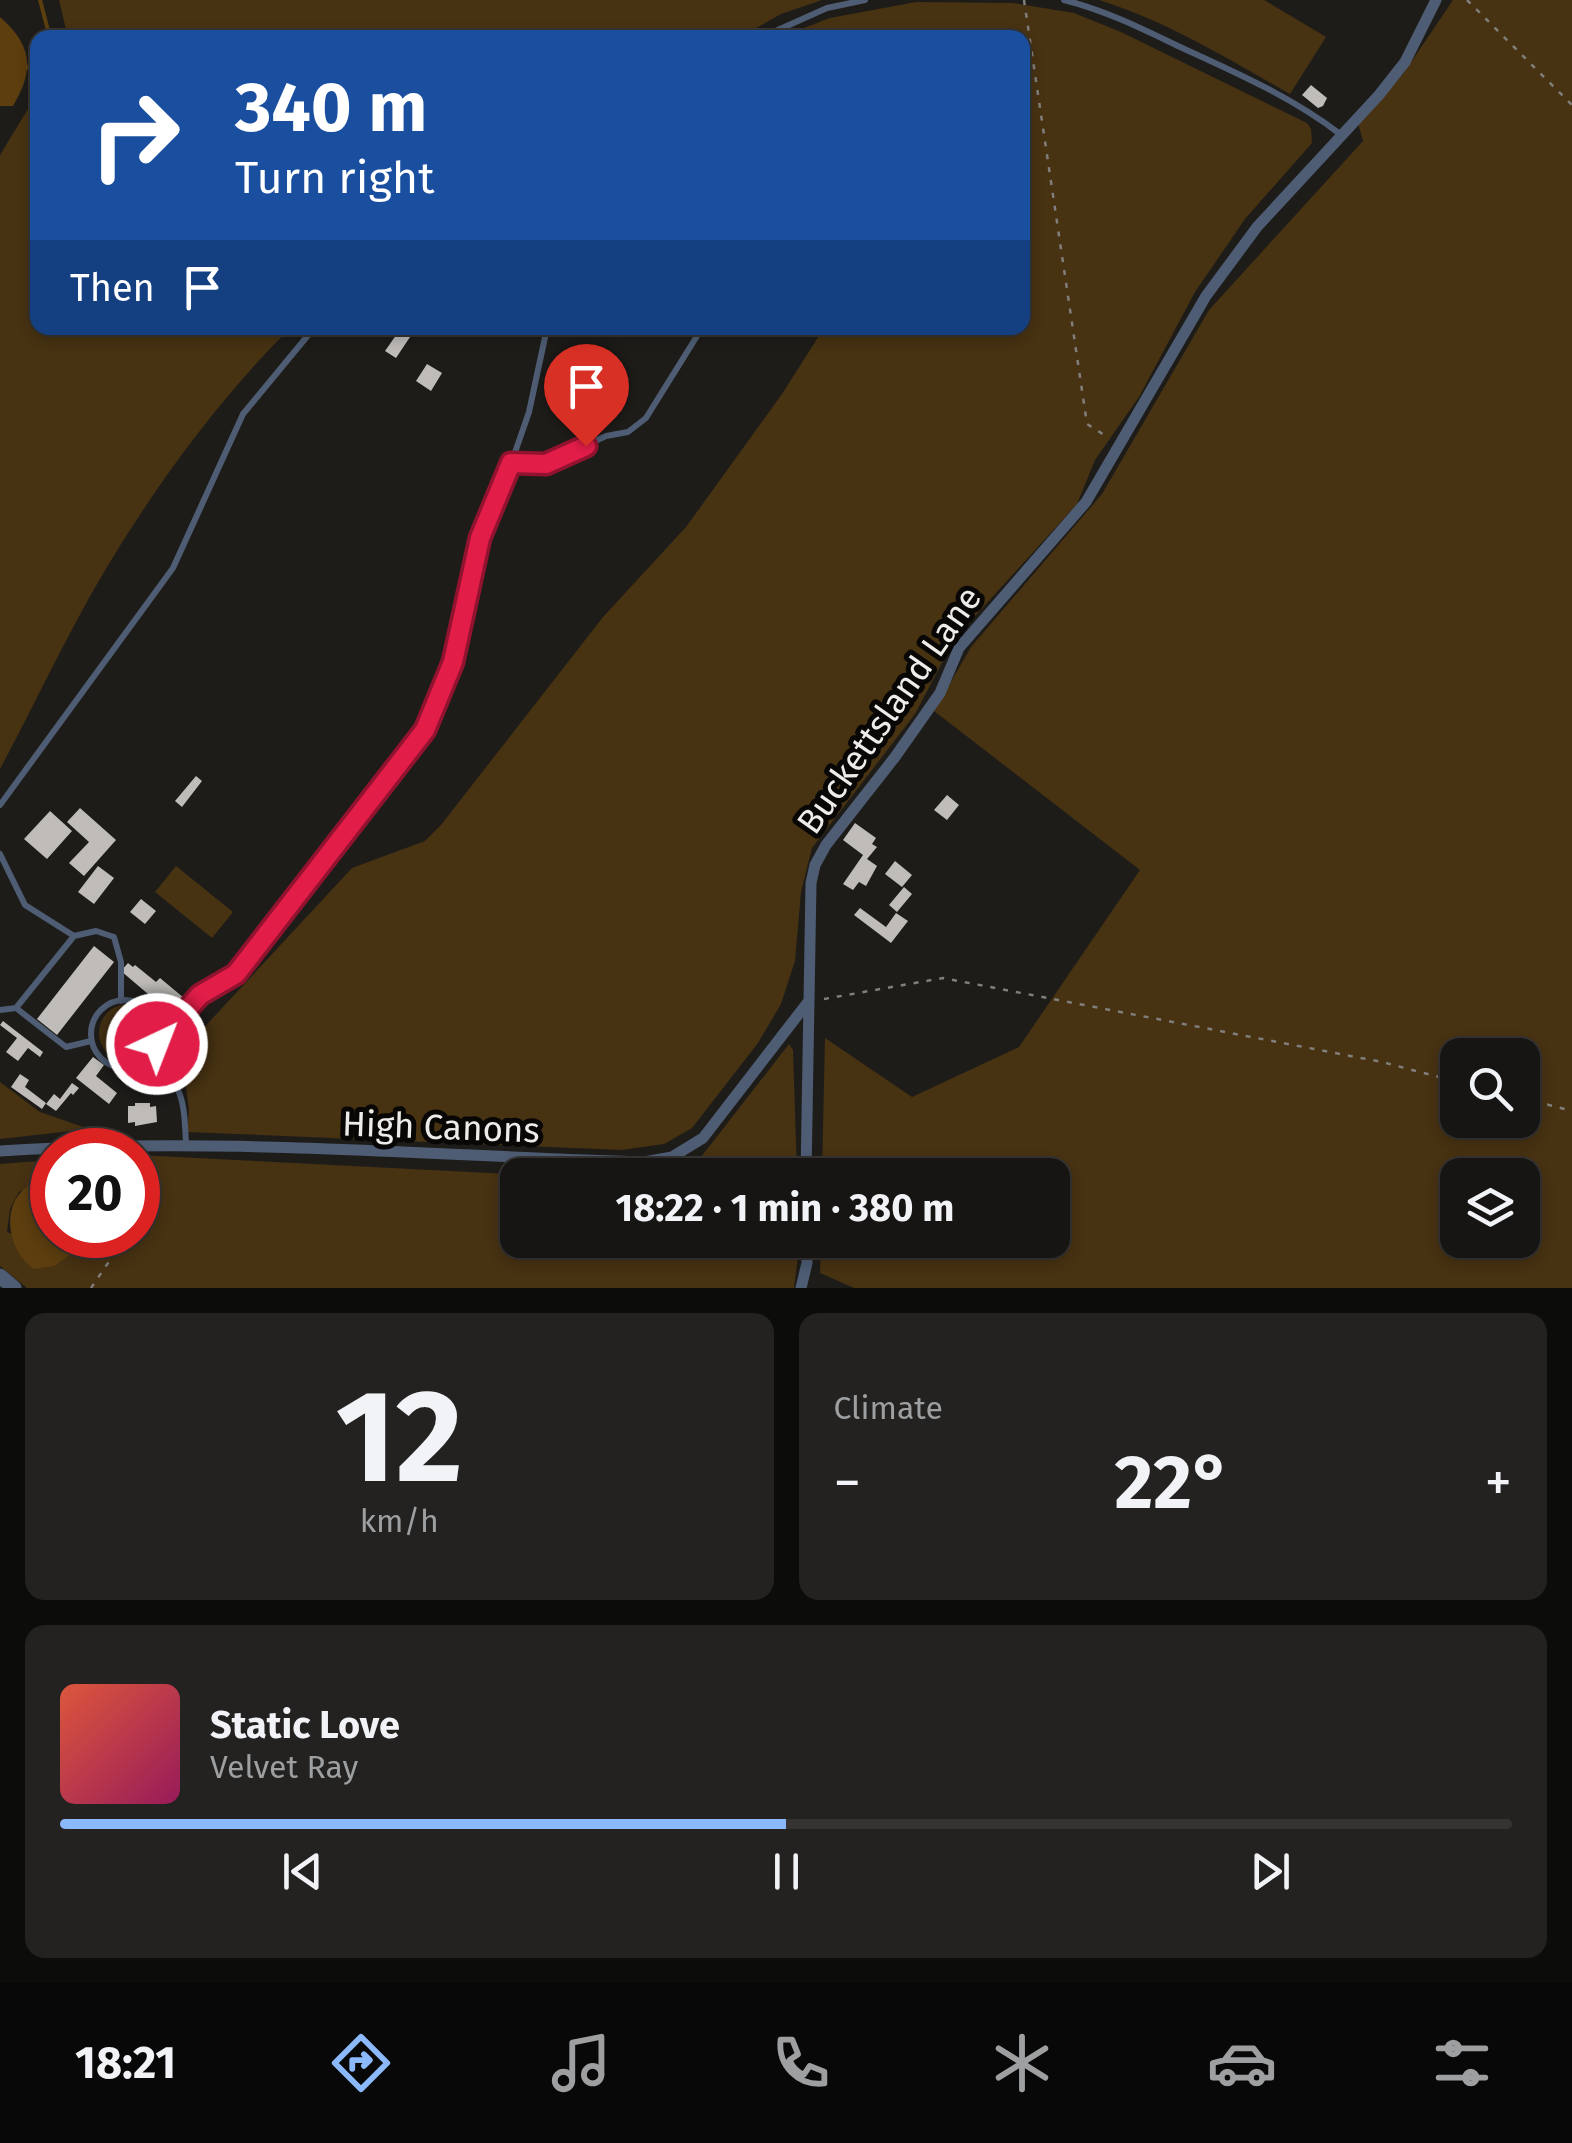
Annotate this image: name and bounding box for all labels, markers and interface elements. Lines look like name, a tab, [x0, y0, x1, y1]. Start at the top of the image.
text: 340 m	[235, 66, 428, 150]
icon: right	[70, 70, 200, 200]
text: Turn right	[235, 151, 434, 205]
icon: arrive	[175, 260, 230, 315]
text: Then	[70, 265, 155, 311]
pin	[544, 344, 629, 447]
icon: arrive	[559, 359, 614, 414]
street label: Buckettsland Lane	[788, 578, 990, 842]
position arrow	[105, 992, 209, 1096]
map controls	[1440, 1038, 1540, 1258]
button: search	[1440, 1038, 1540, 1138]
street label: High Canons	[341, 1103, 541, 1151]
speed limit sign: 20	[30, 1128, 160, 1258]
button: layers	[1440, 1158, 1540, 1258]
text: 18:22 · 1 min · 380 m	[616, 1185, 954, 1231]
text: 12	[335, 1359, 463, 1515]
text: Climate	[834, 1389, 943, 1427]
text: 22°	[1114, 1438, 1231, 1528]
text: −	[834, 1450, 861, 1516]
text: +	[1485, 1450, 1512, 1516]
text: km/h	[360, 1502, 439, 1540]
text: Static Love	[210, 1702, 400, 1748]
text: Velvet Ray	[210, 1748, 358, 1786]
icon: previous	[275, 1844, 330, 1899]
icon: pause	[759, 1844, 814, 1899]
icon: next	[1243, 1844, 1298, 1899]
icon: directions	[326, 2028, 396, 2098]
icon: music	[546, 2028, 616, 2098]
icon: phone	[766, 2028, 836, 2098]
icon: climate	[987, 2028, 1057, 2098]
icon: car	[1207, 2028, 1277, 2098]
icon: filters	[1427, 2028, 1497, 2098]
text: 18:21	[75, 2036, 176, 2090]

